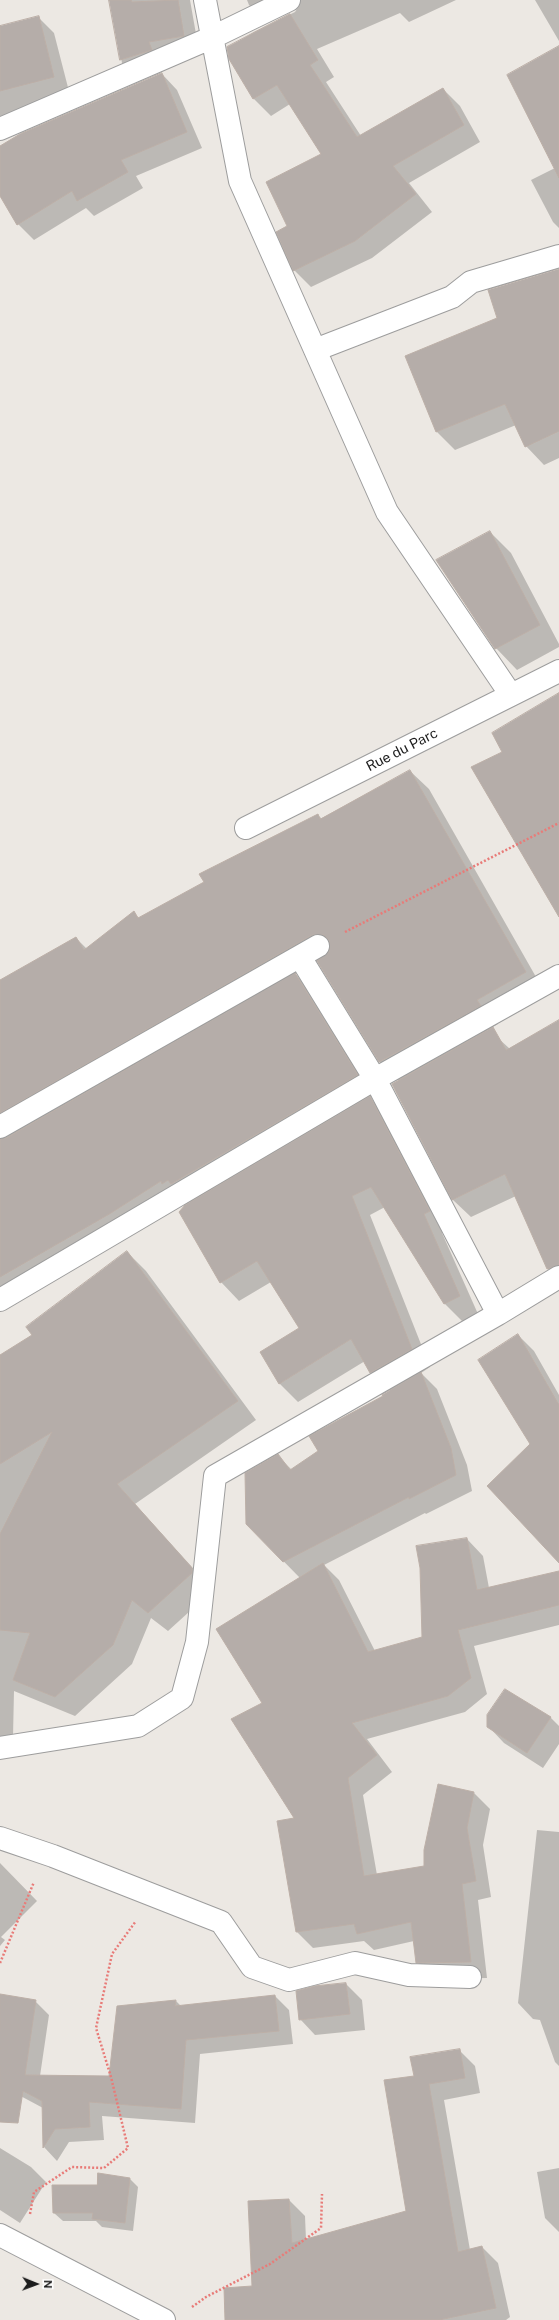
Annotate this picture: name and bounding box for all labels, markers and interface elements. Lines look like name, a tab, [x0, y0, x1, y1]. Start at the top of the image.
street label: Rue du Parc	[363, 725, 441, 775]
north arrow	[16, 2264, 56, 2304]
text: N	[42, 2280, 54, 2289]

